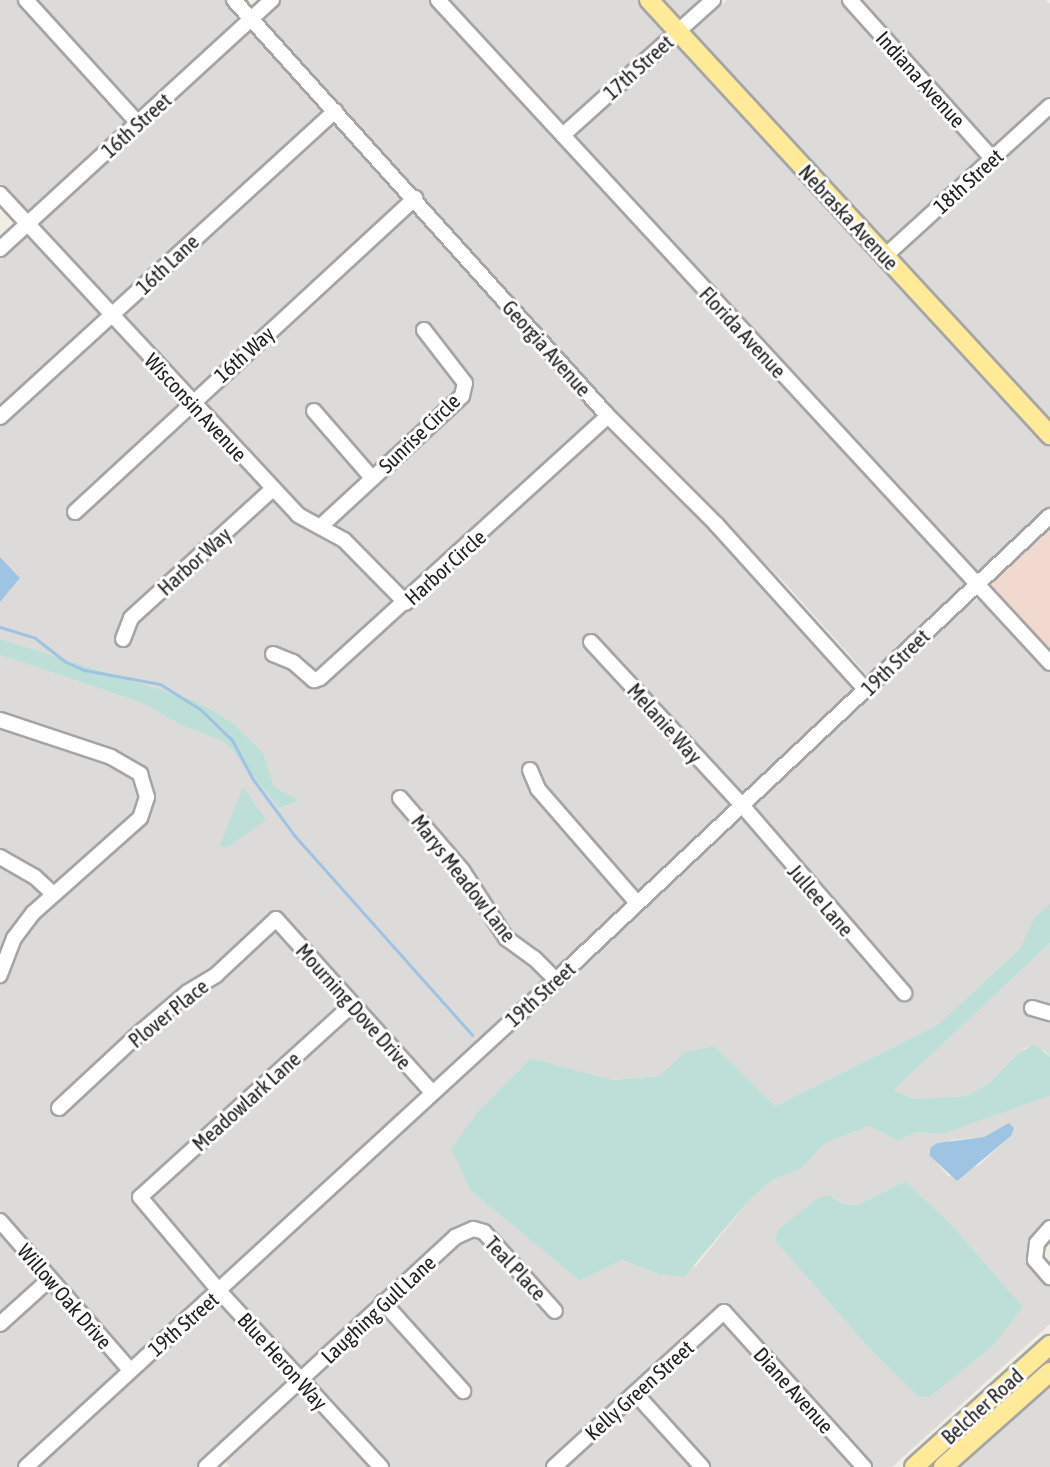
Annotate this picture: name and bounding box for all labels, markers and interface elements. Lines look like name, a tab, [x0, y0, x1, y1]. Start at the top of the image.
street label: Indiana Avenue	[871, 26, 971, 132]
street label: 17th Street	[598, 29, 678, 105]
street label: 16th Street	[96, 87, 176, 163]
street label: 18th Street	[928, 143, 1008, 219]
street label: Nebraska Avenue	[794, 159, 904, 275]
street label: 16th Lane	[130, 229, 204, 299]
street label: Florida Avenue	[694, 281, 792, 383]
street label: Georgia Avenue	[497, 295, 597, 401]
street label: 16th Way	[209, 321, 279, 387]
street label: Wisconsin Avenue	[139, 348, 253, 466]
street label: Sunrise Circle	[373, 388, 465, 478]
street label: Harbor Way	[152, 522, 236, 600]
street label: Harbor Circle	[399, 524, 491, 610]
street label: 19th Street	[856, 623, 934, 701]
street label: Melanie Way	[622, 678, 708, 768]
street label: Marys Meadow Lane	[406, 809, 522, 947]
street label: Jullee Lane	[783, 859, 859, 941]
street label: Mourning Dove Drive	[291, 938, 417, 1074]
street label: 19th Street	[500, 956, 580, 1032]
street label: Plover Place	[123, 973, 213, 1053]
street label: Meadowlark Lane	[187, 1046, 305, 1156]
street label: Teal Place	[480, 1231, 552, 1305]
street label: Willow Oak Drive	[13, 1238, 117, 1354]
street label: Laughing Gull Lane	[316, 1250, 440, 1368]
street label: 19th Street	[143, 1287, 223, 1361]
street label: Blue Heron Way	[233, 1307, 333, 1415]
street label: Kelly Green Street	[580, 1335, 698, 1445]
street label: Diane Avenue	[749, 1342, 839, 1438]
street label: Belcher Road	[936, 1363, 1028, 1449]

